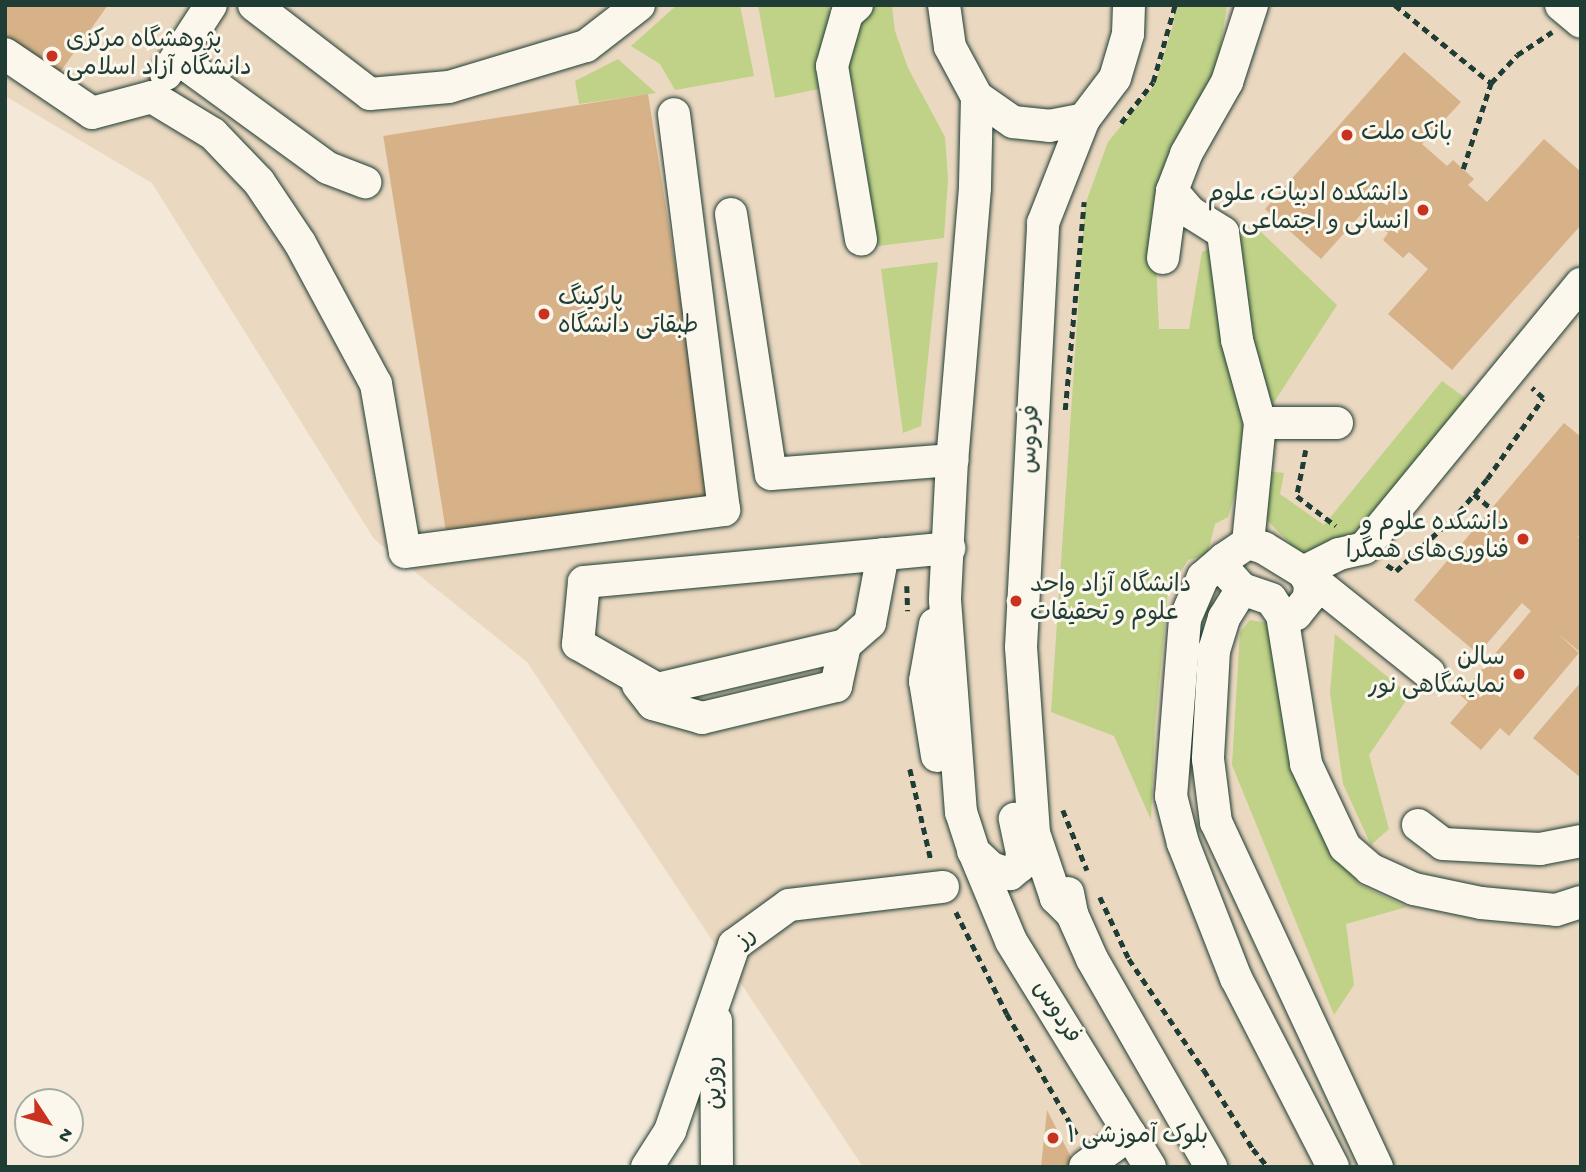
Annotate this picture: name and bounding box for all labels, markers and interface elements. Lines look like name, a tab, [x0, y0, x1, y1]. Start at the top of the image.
place label: پژوهشگاه مرکزی دانشگاه آزاد اسلامی	[66, 28, 252, 84]
marker: پژوهشگاه مرکزی دانشگاه آزاد اسلامی	[44, 48, 60, 64]
place label: بانک ملت	[1361, 121, 1453, 149]
marker: بانک ملت	[1339, 127, 1355, 143]
place label: دانشکده ادبیات، علوم انسانی و اجتماعی	[1207, 182, 1409, 238]
marker: دانشکده ادبیات، علوم انسانی و اجتماعی	[1415, 202, 1431, 218]
place label: پارکینگ طبقاتی دانشگاه	[558, 286, 699, 342]
marker: پارکینگ طبقاتی دانشگاه	[536, 306, 552, 322]
street label: فردوس	[1016, 404, 1048, 474]
place label: دانشکده علوم و فناوری‌های همگرا	[1346, 511, 1509, 567]
marker: دانشکده علوم و فناوری‌های همگرا	[1515, 531, 1531, 547]
place label: دانشگاه آزاد واحد علوم و تحقیقات	[1030, 573, 1191, 629]
marker: دانشگاه آزاد واحد علوم و تحقیقات	[1008, 593, 1024, 609]
place label: سالن نمایشگاهی نور	[1368, 646, 1505, 702]
marker: سالن نمایشگاهی نور	[1511, 666, 1527, 682]
street label: رز	[730, 922, 764, 956]
street label: فردوس	[1025, 976, 1085, 1050]
street label: روژین	[701, 1056, 731, 1110]
north arrow	[14, 1088, 84, 1158]
text: N	[52, 1123, 78, 1146]
place label: بلوک آموزشی ۱	[1067, 1124, 1208, 1152]
marker: بلوک آموزشی ۱	[1045, 1130, 1061, 1146]

